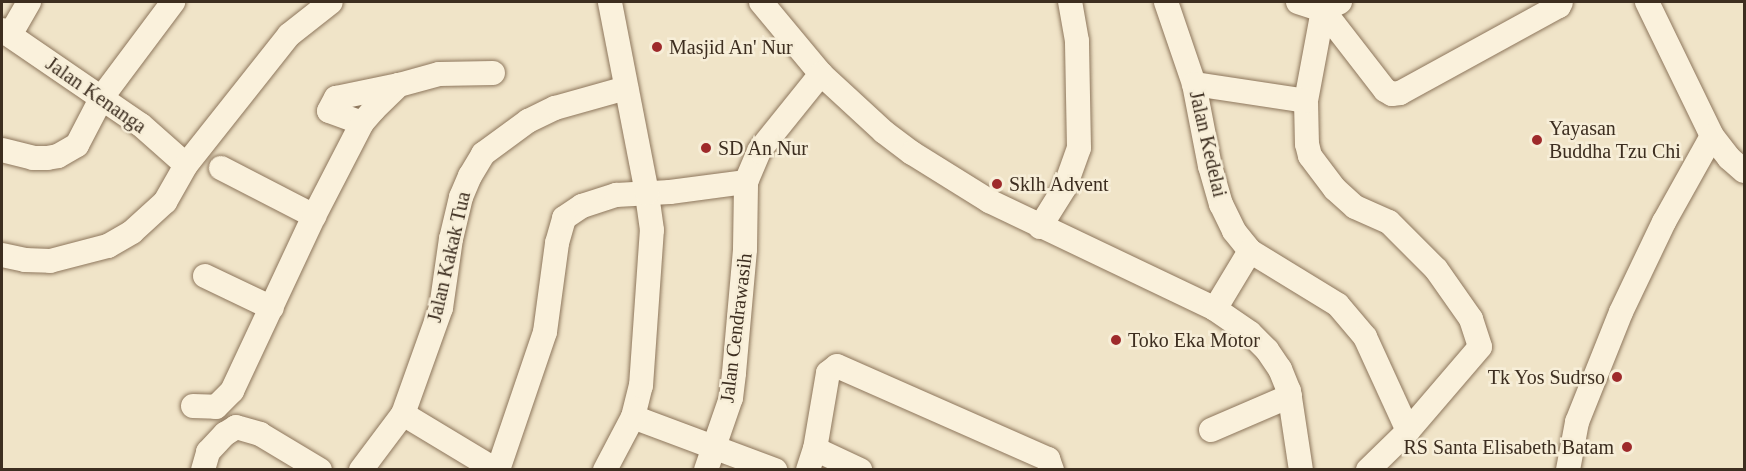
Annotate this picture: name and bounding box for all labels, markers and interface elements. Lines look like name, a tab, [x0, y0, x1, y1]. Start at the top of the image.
place label: Masjid An' Nur	[669, 35, 794, 59]
marker: Masjid An' Nur	[650, 40, 664, 54]
street label: Jalan Kenanga	[41, 52, 151, 138]
street label: Jalan Kedelai	[1184, 89, 1232, 199]
place label: Yayasan Buddha Tzu Chi	[1549, 116, 1681, 163]
marker: Yayasan Buddha Tzu Chi	[1530, 133, 1544, 147]
place label: SD An Nur	[718, 136, 809, 160]
marker: SD An Nur	[699, 141, 713, 155]
place label: Sklh Advent	[1009, 172, 1110, 196]
marker: Sklh Advent	[990, 177, 1004, 191]
street label: Jalan Kakak Tua	[422, 189, 476, 325]
street label: Jalan Cendrawasih	[715, 252, 757, 404]
place label: Toko Eka Motor	[1128, 328, 1260, 352]
marker: Toko Eka Motor	[1109, 333, 1123, 347]
place label: Tk Yos Sudrso	[1487, 365, 1605, 389]
marker: Tk Yos Sudrso	[1610, 370, 1624, 384]
place label: RS Santa Elisabeth Batam	[1403, 435, 1614, 459]
marker: RS Santa Elisabeth Batam	[1618, 438, 1636, 456]

